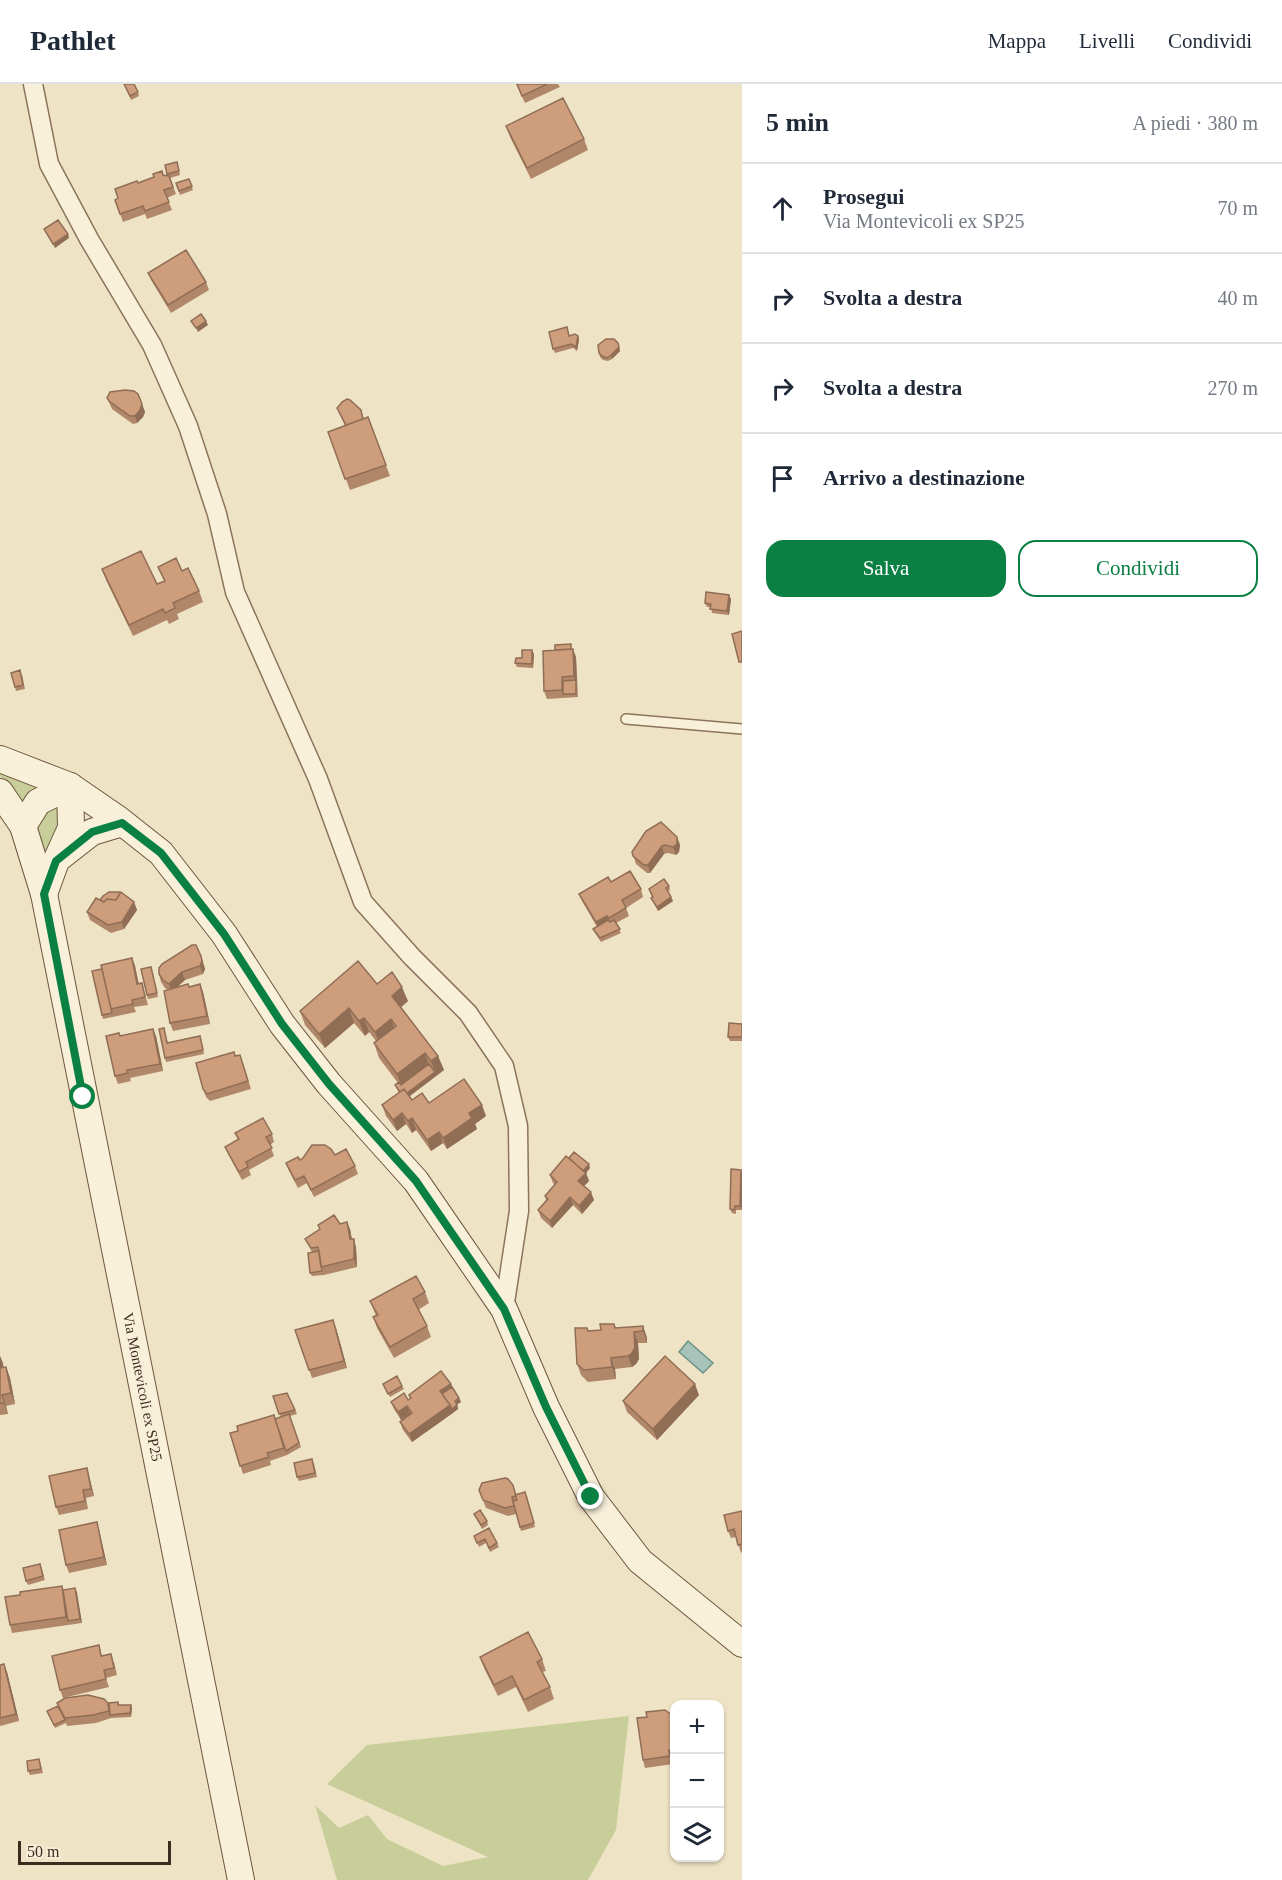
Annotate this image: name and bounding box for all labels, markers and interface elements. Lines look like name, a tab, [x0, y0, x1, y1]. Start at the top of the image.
text: Pathlet	[30, 25, 116, 56]
text: Mappa	[988, 29, 1046, 53]
text: Livelli	[1079, 29, 1135, 53]
text: Condividi	[1168, 29, 1252, 53]
text: 5 min	[766, 108, 829, 137]
text: A piedi · 380 m	[1132, 112, 1258, 134]
text: Prosegui	[823, 184, 904, 209]
icon: ahead	[766, 192, 799, 225]
text: 70 m	[1217, 197, 1258, 219]
text: Via Montevicoli ex SP25	[823, 210, 1025, 232]
icon: right	[766, 282, 799, 315]
text: Svolta a destra	[823, 285, 962, 310]
text: 40 m	[1217, 287, 1258, 309]
icon: right	[766, 372, 799, 405]
text: Svolta a destra	[823, 375, 962, 400]
text: 270 m	[1207, 377, 1258, 399]
icon: arrive	[766, 462, 799, 495]
text: Arrivo a destinazione	[823, 465, 1025, 490]
button: Salva	[766, 540, 1006, 597]
button: Condividi	[1018, 540, 1258, 597]
route start	[69, 1083, 95, 1109]
street label: Via Montevicoli ex SP25	[120, 1311, 165, 1463]
route end	[577, 1483, 603, 1509]
map controls	[670, 1700, 724, 1862]
button: +	[670, 1700, 724, 1754]
button: −	[670, 1754, 724, 1808]
button: layers	[670, 1808, 724, 1862]
scale bar	[18, 1838, 171, 1866]
text: 50 m	[27, 1843, 59, 1860]

